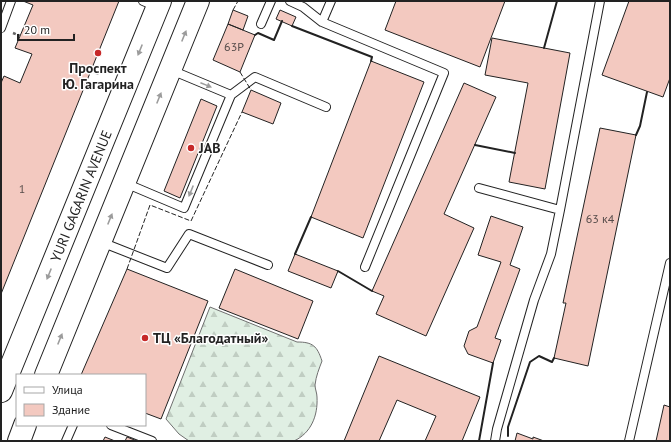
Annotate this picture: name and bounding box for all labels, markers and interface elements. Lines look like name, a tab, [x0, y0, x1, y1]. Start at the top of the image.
scale bar	[18, 16, 74, 42]
text: 20 m	[24, 22, 50, 37]
one-way arrow	[181, 30, 187, 41]
house number: 63Р	[224, 39, 244, 54]
one-way arrow	[137, 45, 143, 56]
marker: Проспект Ю. Гагарина	[93, 48, 103, 58]
place label: Проспект Ю. Гагарина	[62, 59, 134, 93]
one-way arrow	[200, 82, 212, 88]
one-way arrow	[156, 92, 162, 104]
street label: YURI GAGARIN AVENUE	[46, 128, 116, 264]
place label: JAB	[198, 139, 220, 157]
marker: JAB	[186, 143, 196, 153]
house number: 1	[19, 181, 25, 196]
one-way arrow	[188, 185, 194, 197]
house number: 63 к4	[586, 211, 615, 226]
one-way arrow	[107, 212, 113, 224]
one-way arrow	[45, 269, 51, 281]
place label: ТЦ «Благодатный»	[153, 329, 268, 347]
one-way arrow	[58, 332, 64, 344]
marker: ТЦ «Благодатный»	[140, 333, 150, 343]
legend	[16, 374, 146, 426]
text: Улица	[52, 382, 83, 397]
text: Здание	[52, 402, 90, 417]

